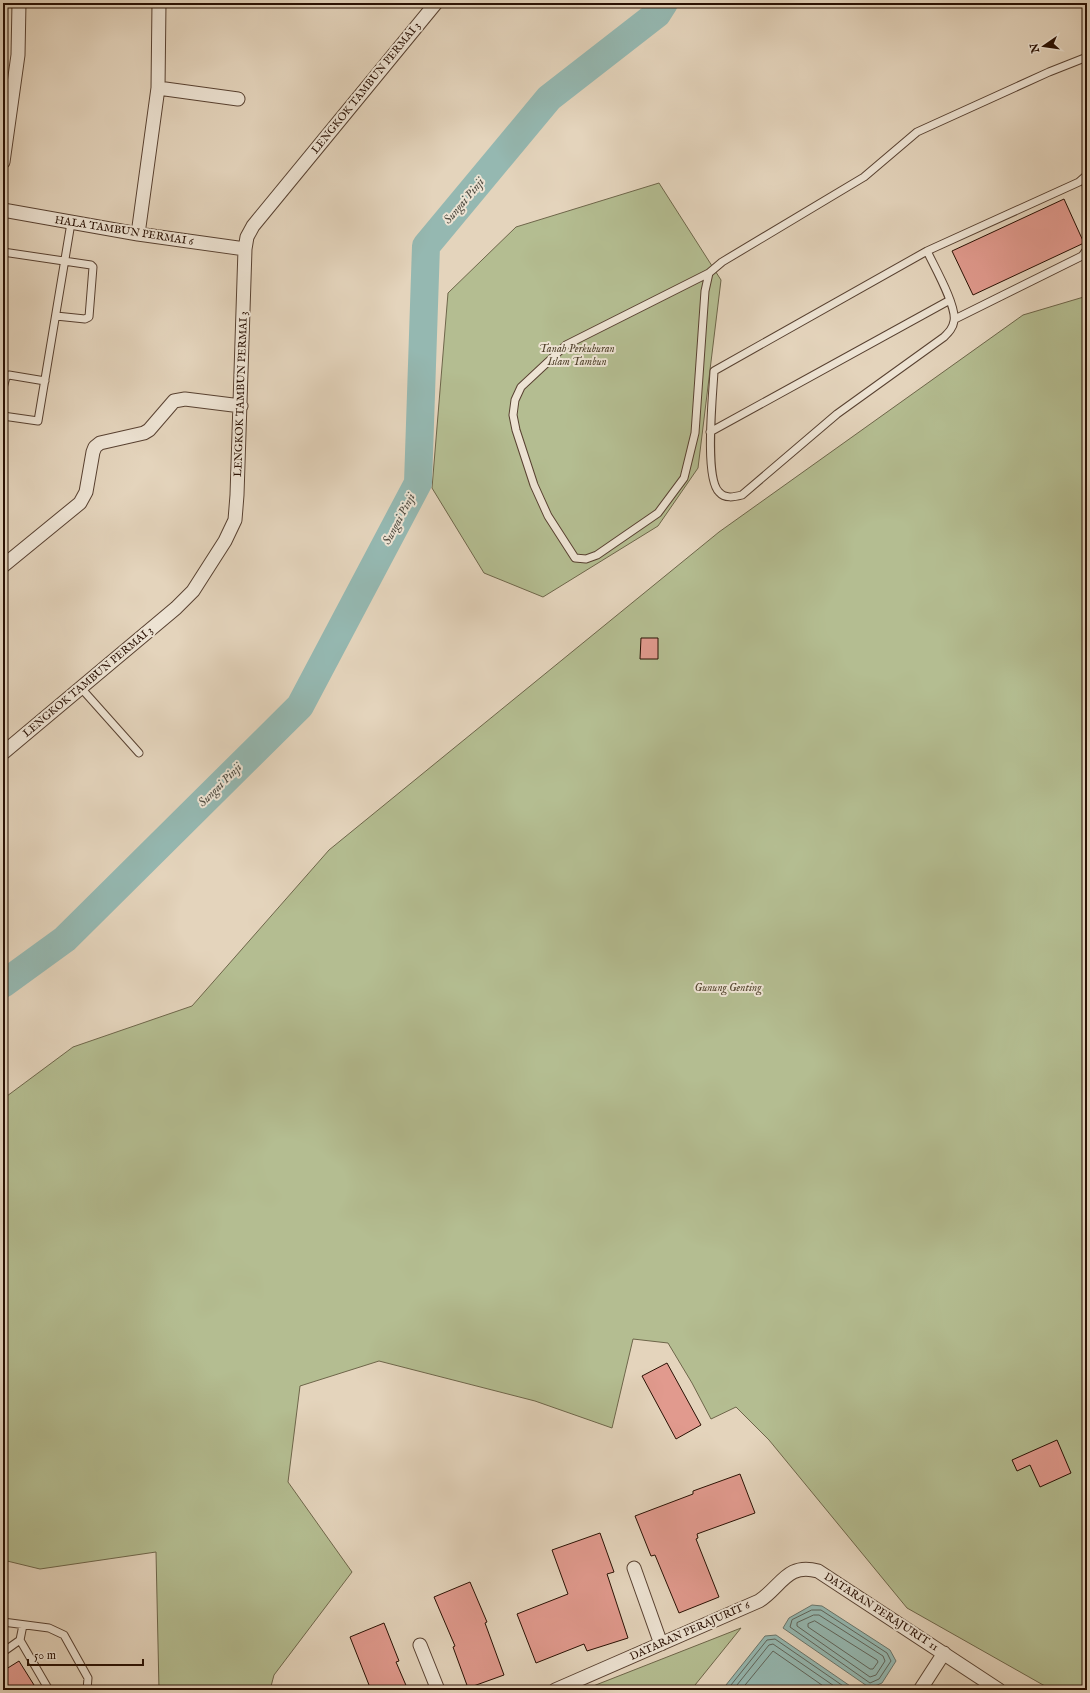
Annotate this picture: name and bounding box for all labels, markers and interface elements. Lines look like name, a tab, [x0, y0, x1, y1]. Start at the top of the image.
street label: LENGKOK TAMBUN PERMAI 3	[308, 19, 424, 157]
north arrow	[1024, 26, 1064, 66]
text: N	[1027, 41, 1043, 55]
water label: Sungai Pinji	[440, 174, 489, 228]
street label: HALA TAMBUN PERMAI 6	[54, 213, 195, 249]
street label: LENGKOK TAMBUN PERMAI 3	[231, 311, 251, 477]
park label: Tanah Perkuburan Islam Tambun	[539, 342, 615, 369]
water label: Sungai Pinji	[379, 490, 420, 548]
street label: LENGKOK TAMBUN PERMAI 3	[20, 623, 156, 741]
water label: Sungai Pinji	[195, 759, 247, 811]
park label: Gunung Genting	[695, 981, 762, 996]
street label: DATARAN PERAJURIT 11	[821, 1570, 941, 1654]
street label: DATARAN PERAJURIT 6	[628, 1598, 753, 1664]
scale bar	[28, 1641, 143, 1667]
text: 50 m	[34, 1648, 56, 1663]

